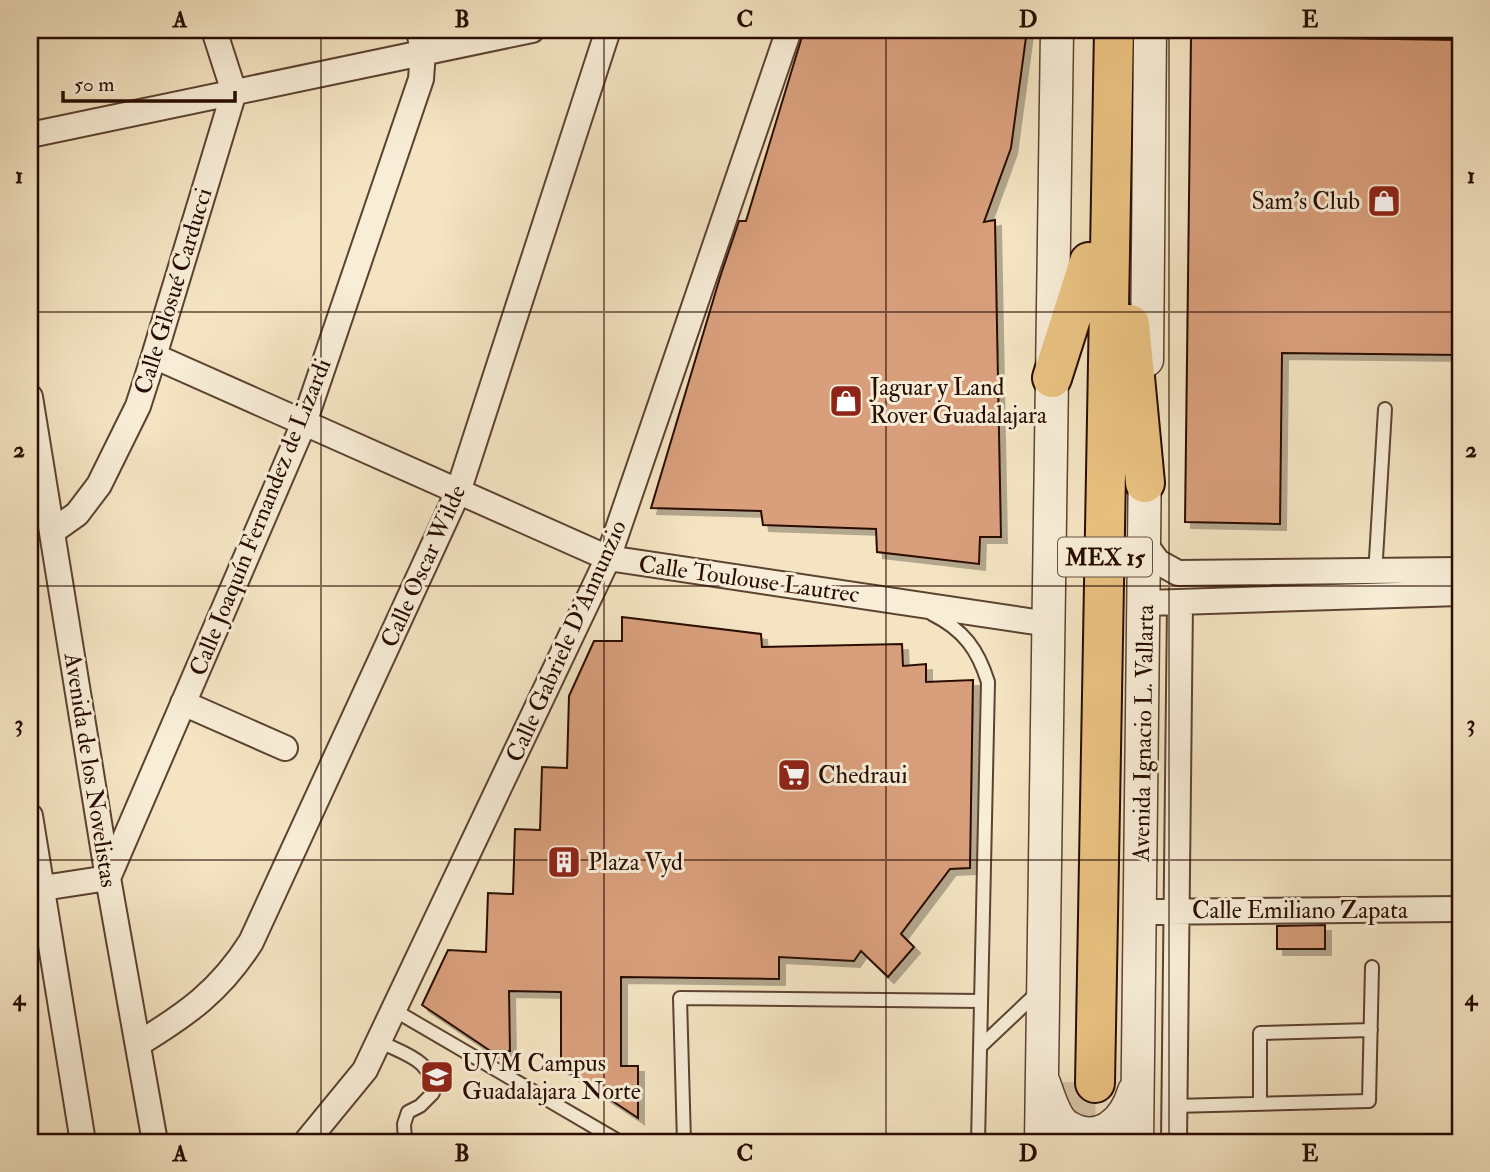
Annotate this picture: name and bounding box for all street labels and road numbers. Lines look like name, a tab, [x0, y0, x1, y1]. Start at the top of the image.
street label: Calle Glosué Carducci	[127, 184, 220, 398]
street label: Calle Joaquín Fernandez de Lizardi	[182, 354, 338, 680]
street label: Calle Oscar Wilde	[374, 480, 473, 652]
street label: Calle Gabriele D'Annunzio	[499, 515, 634, 767]
road number: MEX 15	[1058, 538, 1152, 576]
street label: Calle Toulouse Lautrec	[637, 549, 862, 610]
street label: Avenida Ignacio L. Vallarta	[1126, 603, 1161, 863]
street label: Avenida de los Novelistas	[56, 650, 124, 890]
street label: Calle Emiliano Zapata	[1192, 895, 1409, 926]

